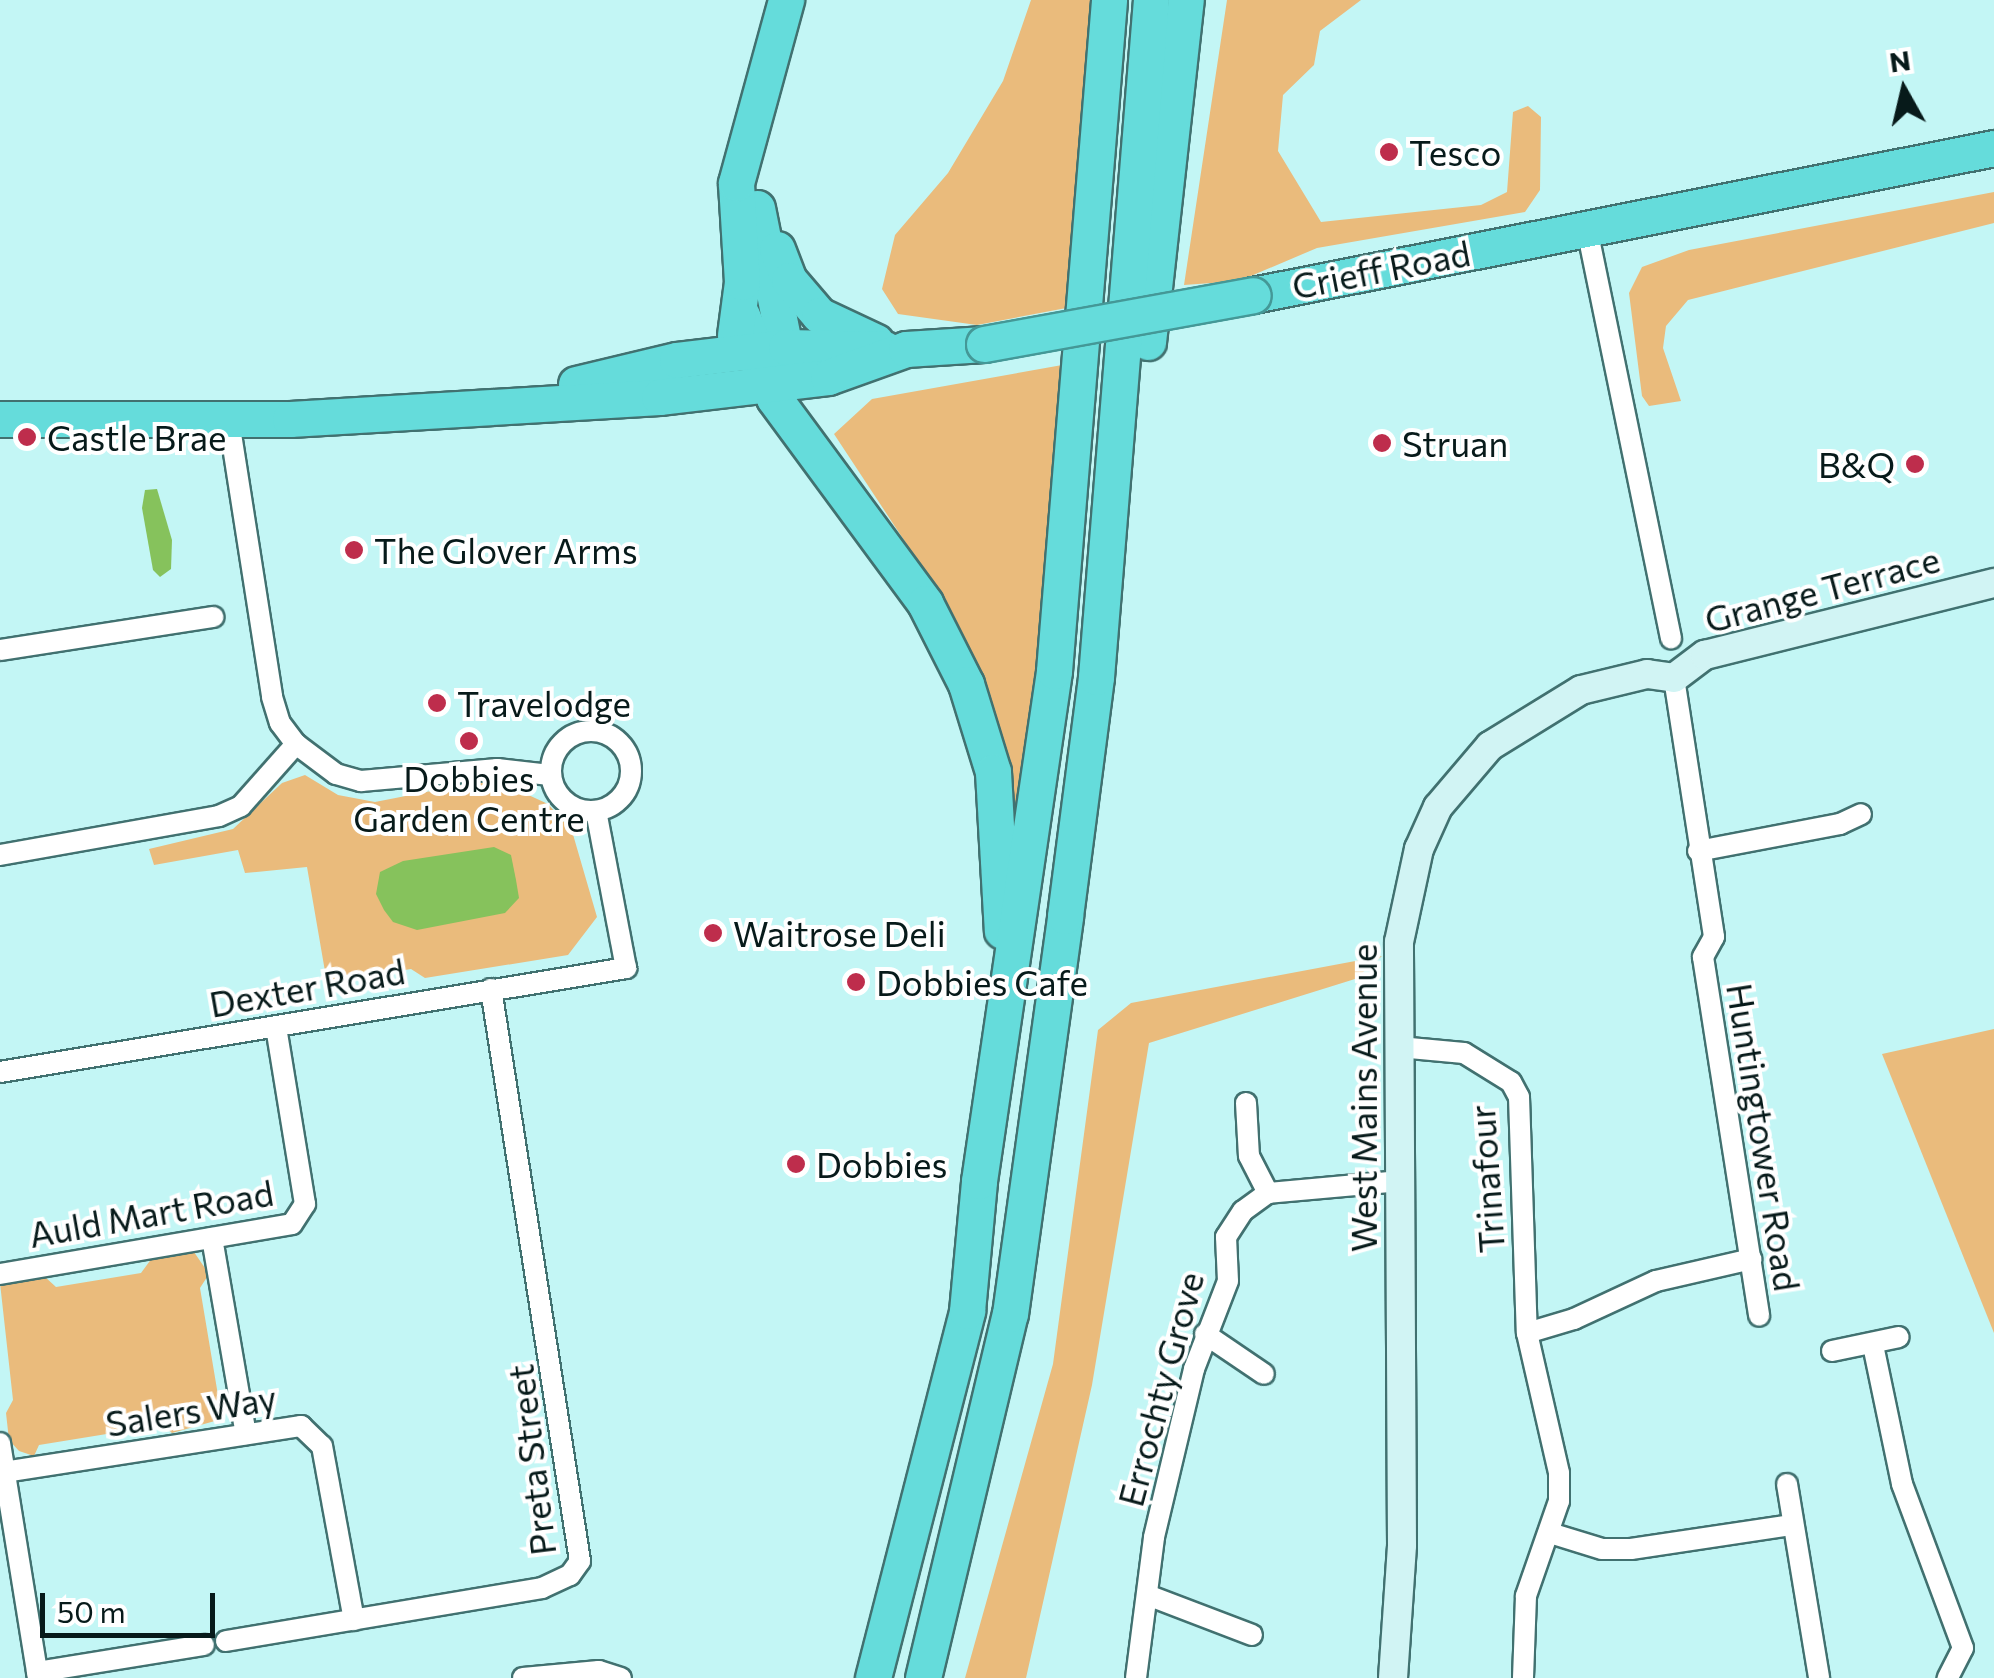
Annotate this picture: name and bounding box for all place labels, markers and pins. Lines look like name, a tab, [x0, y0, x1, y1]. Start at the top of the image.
place label: Tesco	[1409, 131, 1501, 173]
marker: Tesco	[1378, 141, 1400, 163]
place label: Castle Brae	[47, 416, 227, 458]
place label: Struan	[1402, 422, 1508, 464]
marker: Castle Brae	[16, 426, 38, 448]
marker: Struan	[1371, 432, 1393, 454]
place label: B&Q	[1818, 443, 1895, 485]
marker: B&Q	[1904, 453, 1926, 475]
place label: The Glover Arms	[374, 529, 638, 571]
marker: The Glover Arms	[343, 539, 365, 561]
place label: Travelodge	[457, 682, 631, 724]
marker: Travelodge	[426, 692, 448, 714]
marker: Dobbies Garden Centre	[458, 730, 480, 752]
place label: Dobbies Garden Centre	[353, 757, 585, 839]
place label: Waitrose Deli	[733, 912, 946, 954]
marker: Waitrose Deli	[702, 922, 724, 944]
place label: Dobbies Cafe	[876, 961, 1088, 1003]
marker: Dobbies Cafe	[845, 971, 867, 993]
place label: Dobbies	[816, 1143, 947, 1185]
marker: Dobbies	[785, 1153, 807, 1175]

